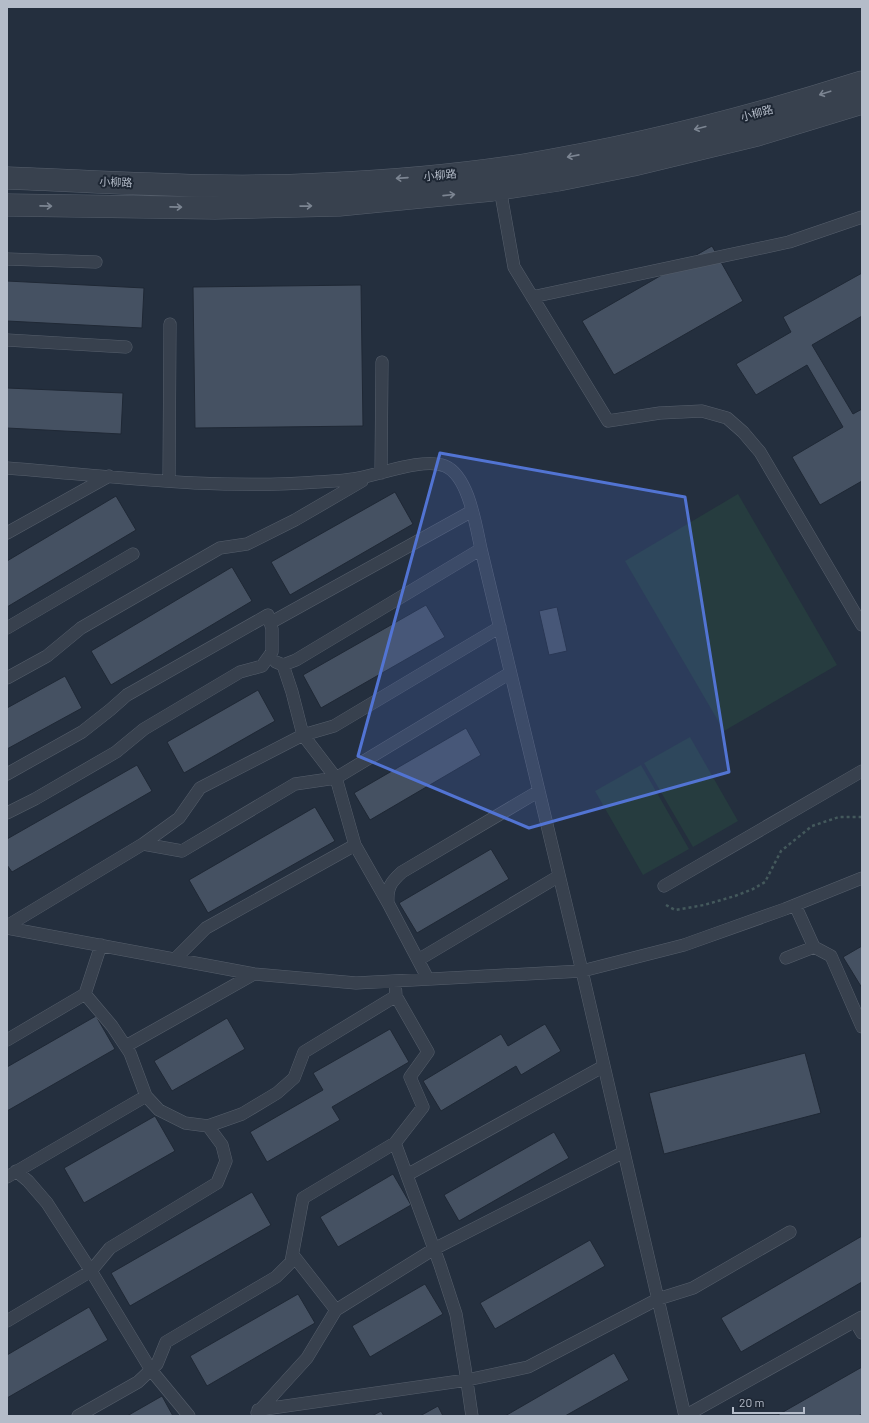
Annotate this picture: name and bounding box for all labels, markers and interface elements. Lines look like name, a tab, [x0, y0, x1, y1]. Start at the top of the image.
one-way arrow	[819, 90, 831, 98]
street label: 小柳路	[739, 102, 774, 123]
one-way arrow	[693, 125, 706, 132]
one-way arrow	[566, 152, 579, 160]
street label: 小柳路	[423, 166, 457, 183]
street label: 小柳路	[99, 174, 133, 189]
one-way arrow	[396, 175, 409, 182]
one-way arrow	[443, 191, 456, 199]
one-way arrow	[39, 202, 52, 209]
one-way arrow	[299, 202, 312, 210]
one-way arrow	[169, 204, 182, 211]
scale bar	[733, 1389, 804, 1415]
text: 20 m	[739, 1395, 765, 1409]

